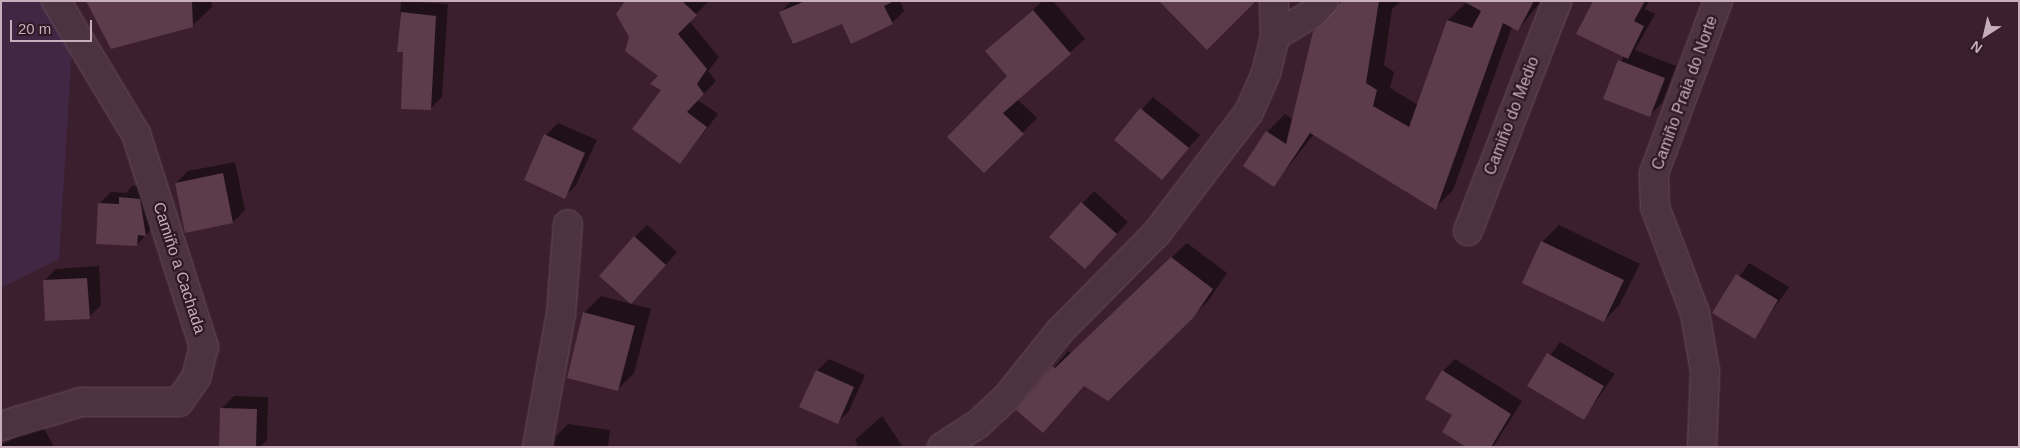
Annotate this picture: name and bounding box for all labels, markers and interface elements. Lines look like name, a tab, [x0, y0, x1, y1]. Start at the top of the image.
scale bar	[12, 10, 95, 42]
north arrow	[1960, 10, 2010, 60]
street label: Camiño Praia do Norte	[1648, 13, 1722, 173]
text: 20 m	[18, 20, 51, 37]
text: N	[1968, 38, 1985, 57]
street label: Camiño do Medio	[1481, 54, 1543, 178]
street label: Camiño a Cachada	[149, 200, 209, 336]

